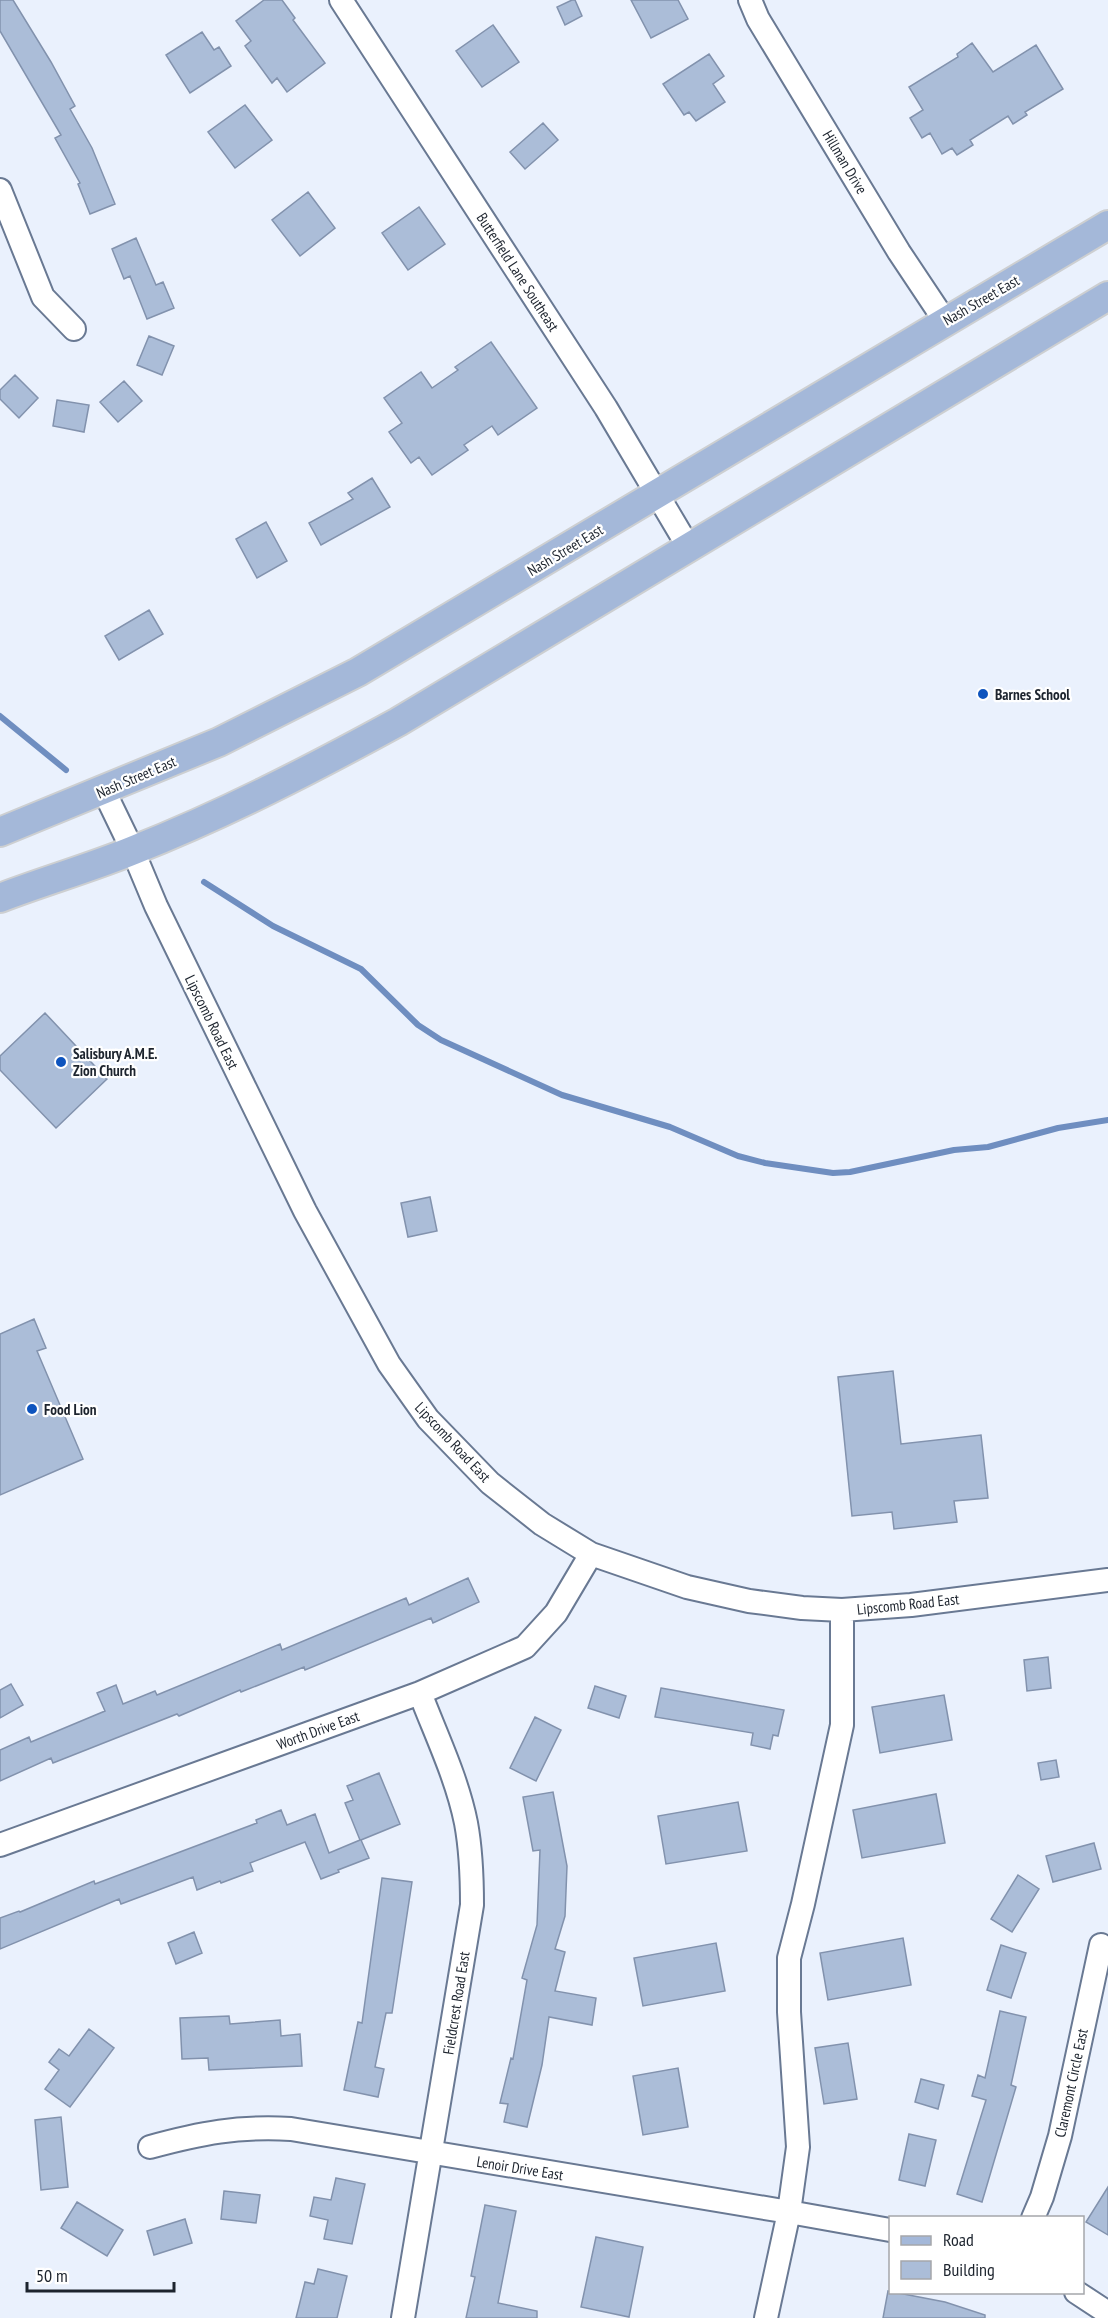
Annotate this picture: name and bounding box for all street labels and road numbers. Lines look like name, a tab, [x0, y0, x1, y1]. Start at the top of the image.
street label: Hillman Drive	[819, 127, 871, 197]
street label: Butterfield Lane Southeast	[473, 209, 563, 335]
street label: Nash Street East	[940, 271, 1022, 329]
street label: Nash Street East	[524, 520, 606, 580]
street label: Nash Street East	[93, 752, 179, 802]
street label: Lipscomb Road East	[181, 972, 243, 1072]
street label: Lipscomb Road East	[411, 1398, 495, 1486]
street label: Lipscomb Road East	[856, 1589, 960, 1619]
street label: Worth Drive East	[274, 1706, 362, 1754]
street label: Fieldcrest Road East	[438, 1950, 474, 2056]
street label: Claremont Circle East	[1050, 2027, 1092, 2139]
street label: Lenoir Drive East	[475, 2152, 565, 2184]

